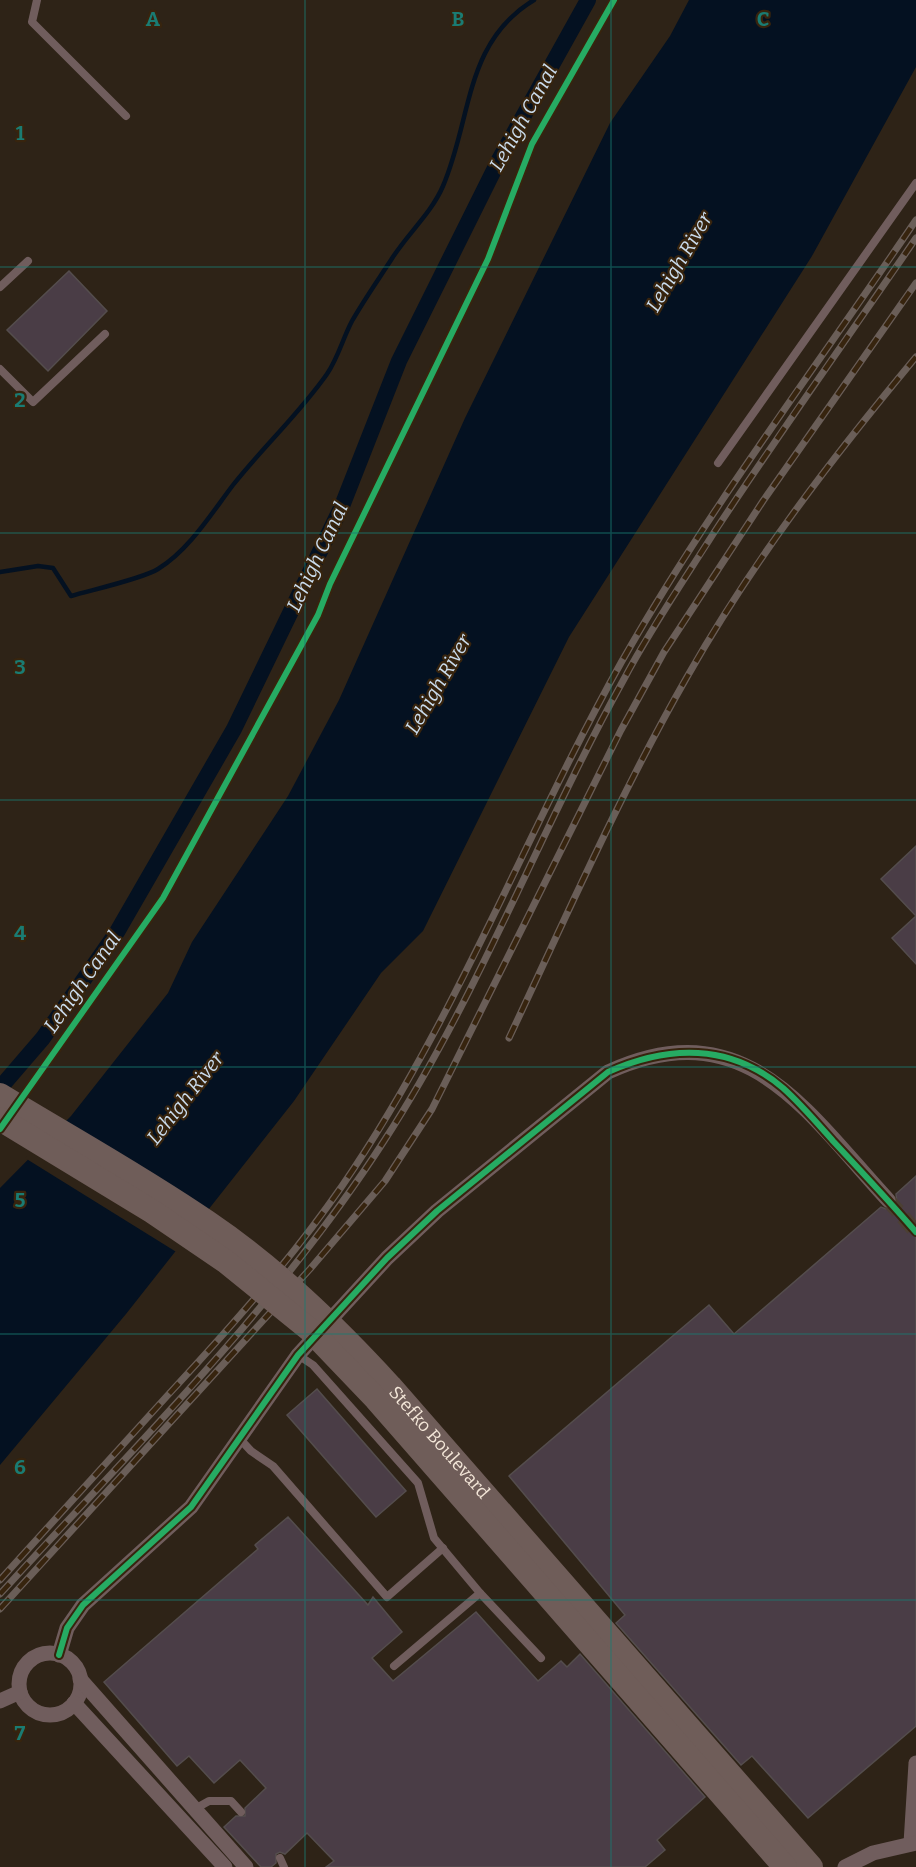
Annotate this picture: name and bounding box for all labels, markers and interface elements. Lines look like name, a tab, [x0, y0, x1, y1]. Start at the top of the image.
text: A	[146, 7, 161, 31]
text: B	[452, 7, 465, 31]
text: C	[757, 7, 769, 31]
water label: Lehigh Canal	[484, 61, 562, 175]
text: 1	[16, 121, 25, 145]
water label: Lehigh River	[641, 207, 718, 316]
text: 2	[14, 388, 26, 412]
water label: Lehigh Canal	[281, 499, 353, 615]
water label: Lehigh River	[400, 629, 477, 738]
text: 3	[14, 655, 26, 679]
text: 4	[14, 921, 26, 945]
water label: Lehigh Canal	[38, 927, 126, 1037]
water label: Lehigh River	[141, 1046, 229, 1149]
text: 5	[15, 1188, 26, 1212]
street label: Stefko Boulevard	[384, 1381, 495, 1503]
text: 6	[14, 1455, 26, 1479]
text: 7	[15, 1721, 26, 1745]

